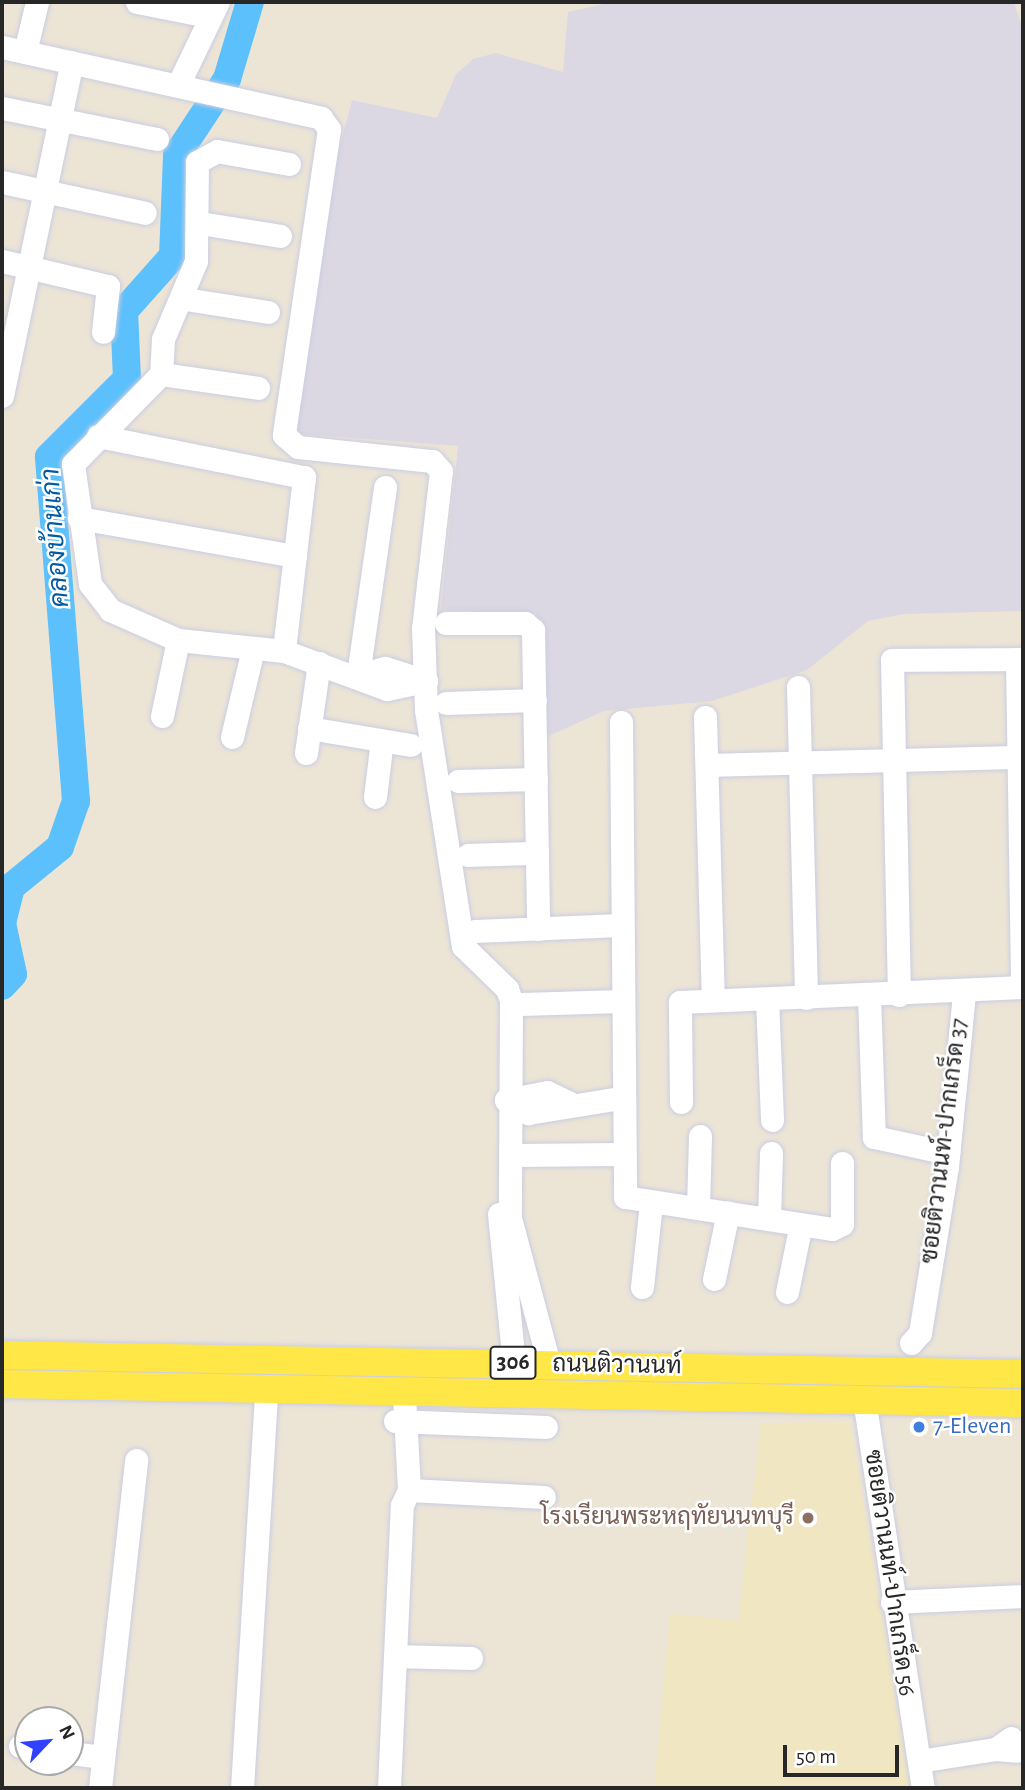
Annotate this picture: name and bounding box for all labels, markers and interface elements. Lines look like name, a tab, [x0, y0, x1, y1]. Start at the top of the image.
water label: คลองบ้านเก่า	[36, 467, 76, 609]
street label: ซอยติวานนท์-ปากเกร็ด 37	[916, 1017, 974, 1265]
road number: 306	[489, 1344, 538, 1382]
street label: ถนนติวานนท์	[552, 1350, 682, 1382]
place label: 7-Eleven	[933, 1413, 1011, 1441]
marker: 7-Eleven	[911, 1419, 927, 1435]
street label: ซอยติวานนท์-ปากเกร็ด 56	[857, 1448, 921, 1698]
place label: โรงเรียนพระหฤทัยนนทบุรี	[540, 1504, 794, 1532]
marker: โรงเรียนพระหฤทัยนนทบุรี	[800, 1510, 816, 1526]
north arrow	[14, 1706, 84, 1776]
text: N	[55, 1722, 78, 1743]
scale bar	[787, 1730, 902, 1774]
text: 50 m	[796, 1746, 836, 1767]

